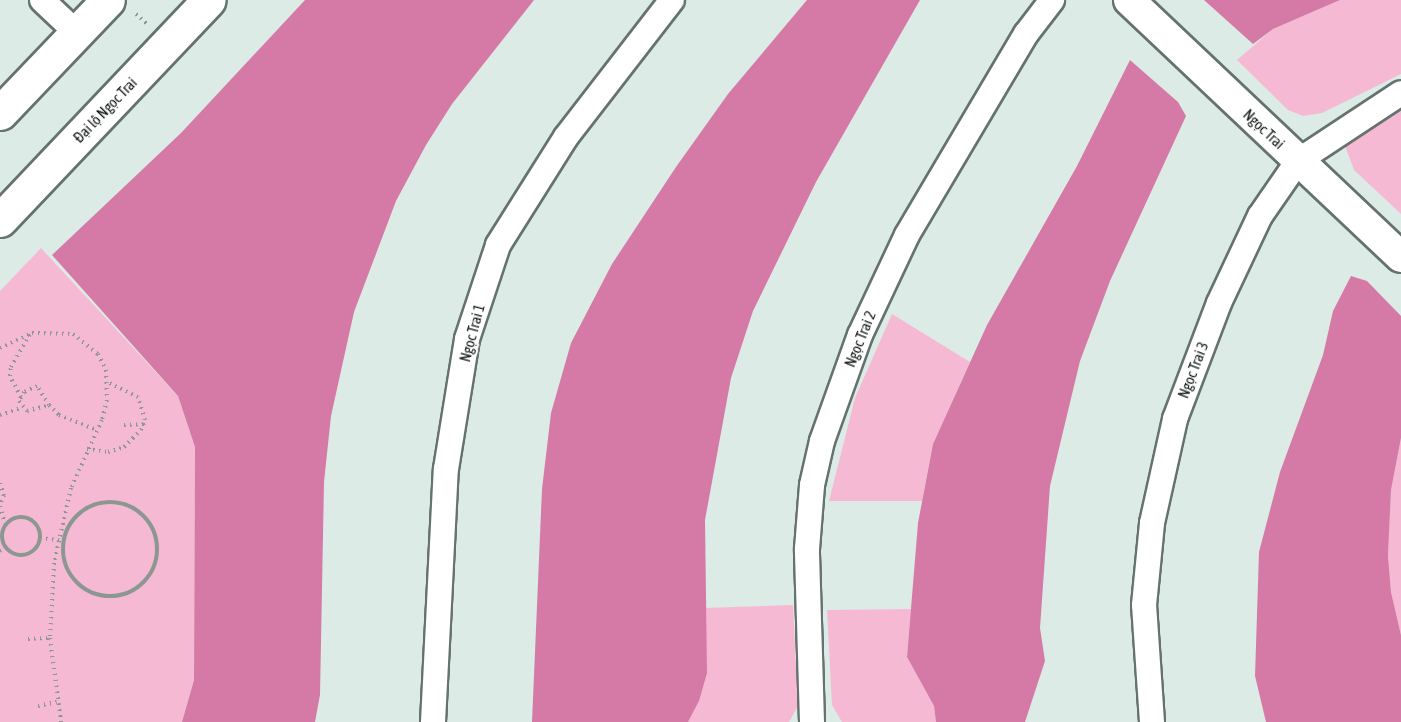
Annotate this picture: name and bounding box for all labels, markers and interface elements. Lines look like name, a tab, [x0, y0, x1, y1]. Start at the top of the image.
street label: Đại lộ Ngọc Trai	[69, 74, 141, 146]
street label: Ngọc Trai	[1240, 105, 1288, 153]
street label: Ngọc Trai 1	[456, 302, 488, 364]
street label: Ngọc Trai 2	[841, 308, 879, 370]
street label: Ngọc Trai 3	[1174, 339, 1212, 401]

